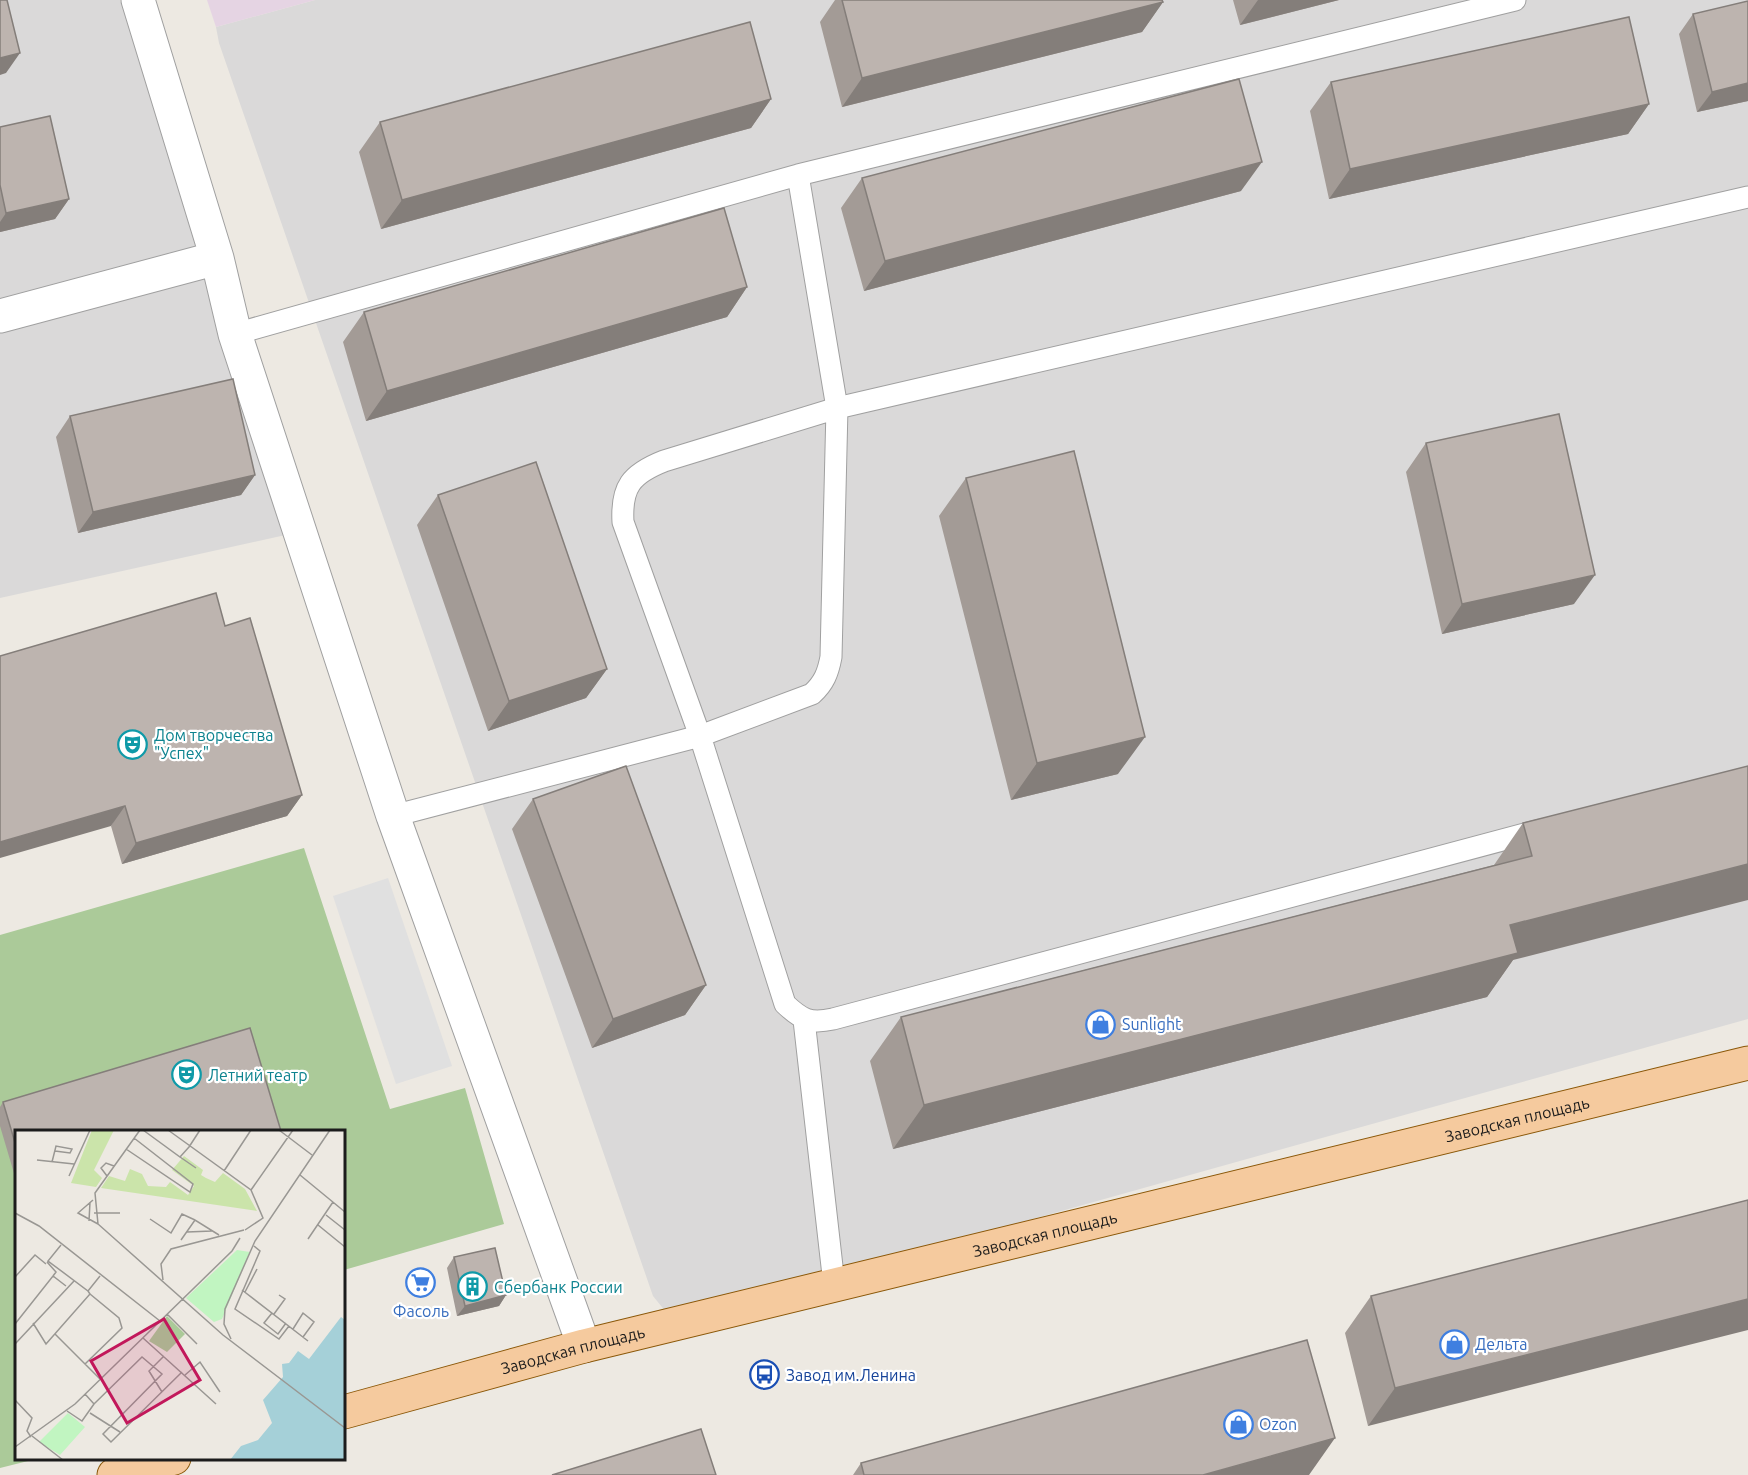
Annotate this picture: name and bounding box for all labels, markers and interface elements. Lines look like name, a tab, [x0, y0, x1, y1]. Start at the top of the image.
place label: Дом творчества "Успех"	[154, 726, 274, 762]
theatre icon: Дом творчества "Успех"	[117, 728, 149, 760]
shop icon: Sunlight	[1085, 1008, 1117, 1040]
place label: Sunlight	[1122, 1015, 1182, 1033]
theatre icon: Летний театр	[171, 1059, 203, 1091]
place label: Летний театр	[208, 1066, 308, 1084]
street label: Заводская площадь	[1443, 1093, 1591, 1145]
inset map	[15, 1130, 345, 1460]
street label: Заводская площадь	[971, 1208, 1119, 1260]
supermarket icon: Фасоль	[405, 1267, 437, 1299]
building icon: Сбербанк России	[457, 1271, 489, 1303]
place label: Сбербанк России	[494, 1278, 623, 1296]
place label: Фасоль	[393, 1302, 449, 1320]
street label: Заводская площадь	[499, 1323, 646, 1377]
shop icon: Дельта	[1438, 1328, 1470, 1360]
place label: Дельта	[1475, 1335, 1527, 1353]
bus stop icon: Завод им.Ленина	[749, 1359, 781, 1391]
place label: Завод им.Ленина	[786, 1366, 916, 1384]
shop icon: Ozon	[1222, 1408, 1254, 1440]
place label: Ozon	[1259, 1415, 1297, 1433]

